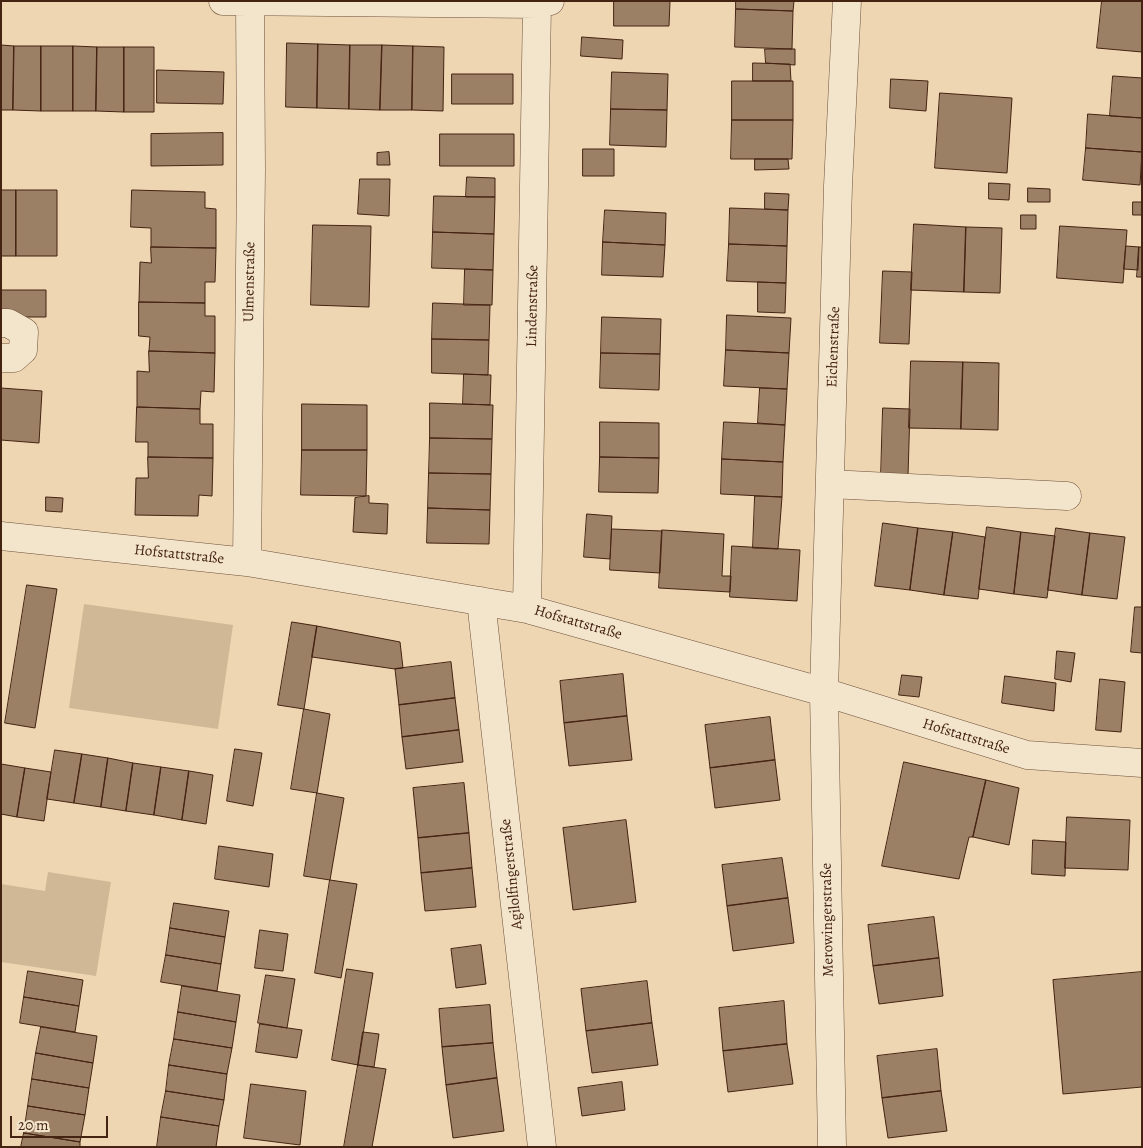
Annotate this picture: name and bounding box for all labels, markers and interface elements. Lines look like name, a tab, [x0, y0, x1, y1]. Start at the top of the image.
street label: Ulmenstraße	[240, 242, 260, 322]
street label: Lindenstraße	[523, 265, 543, 347]
street label: Eichenstraße	[824, 306, 844, 388]
street label: Hofstattstraße	[133, 541, 225, 569]
street label: Hofstattstraße	[532, 602, 624, 644]
street label: Hofstattstraße	[920, 715, 1012, 759]
street label: Agilolfingerstraße	[497, 818, 527, 930]
street label: Merowingerstraße	[818, 863, 838, 977]
scale bar	[12, 1106, 110, 1138]
text: 20 m	[18, 1115, 49, 1135]

